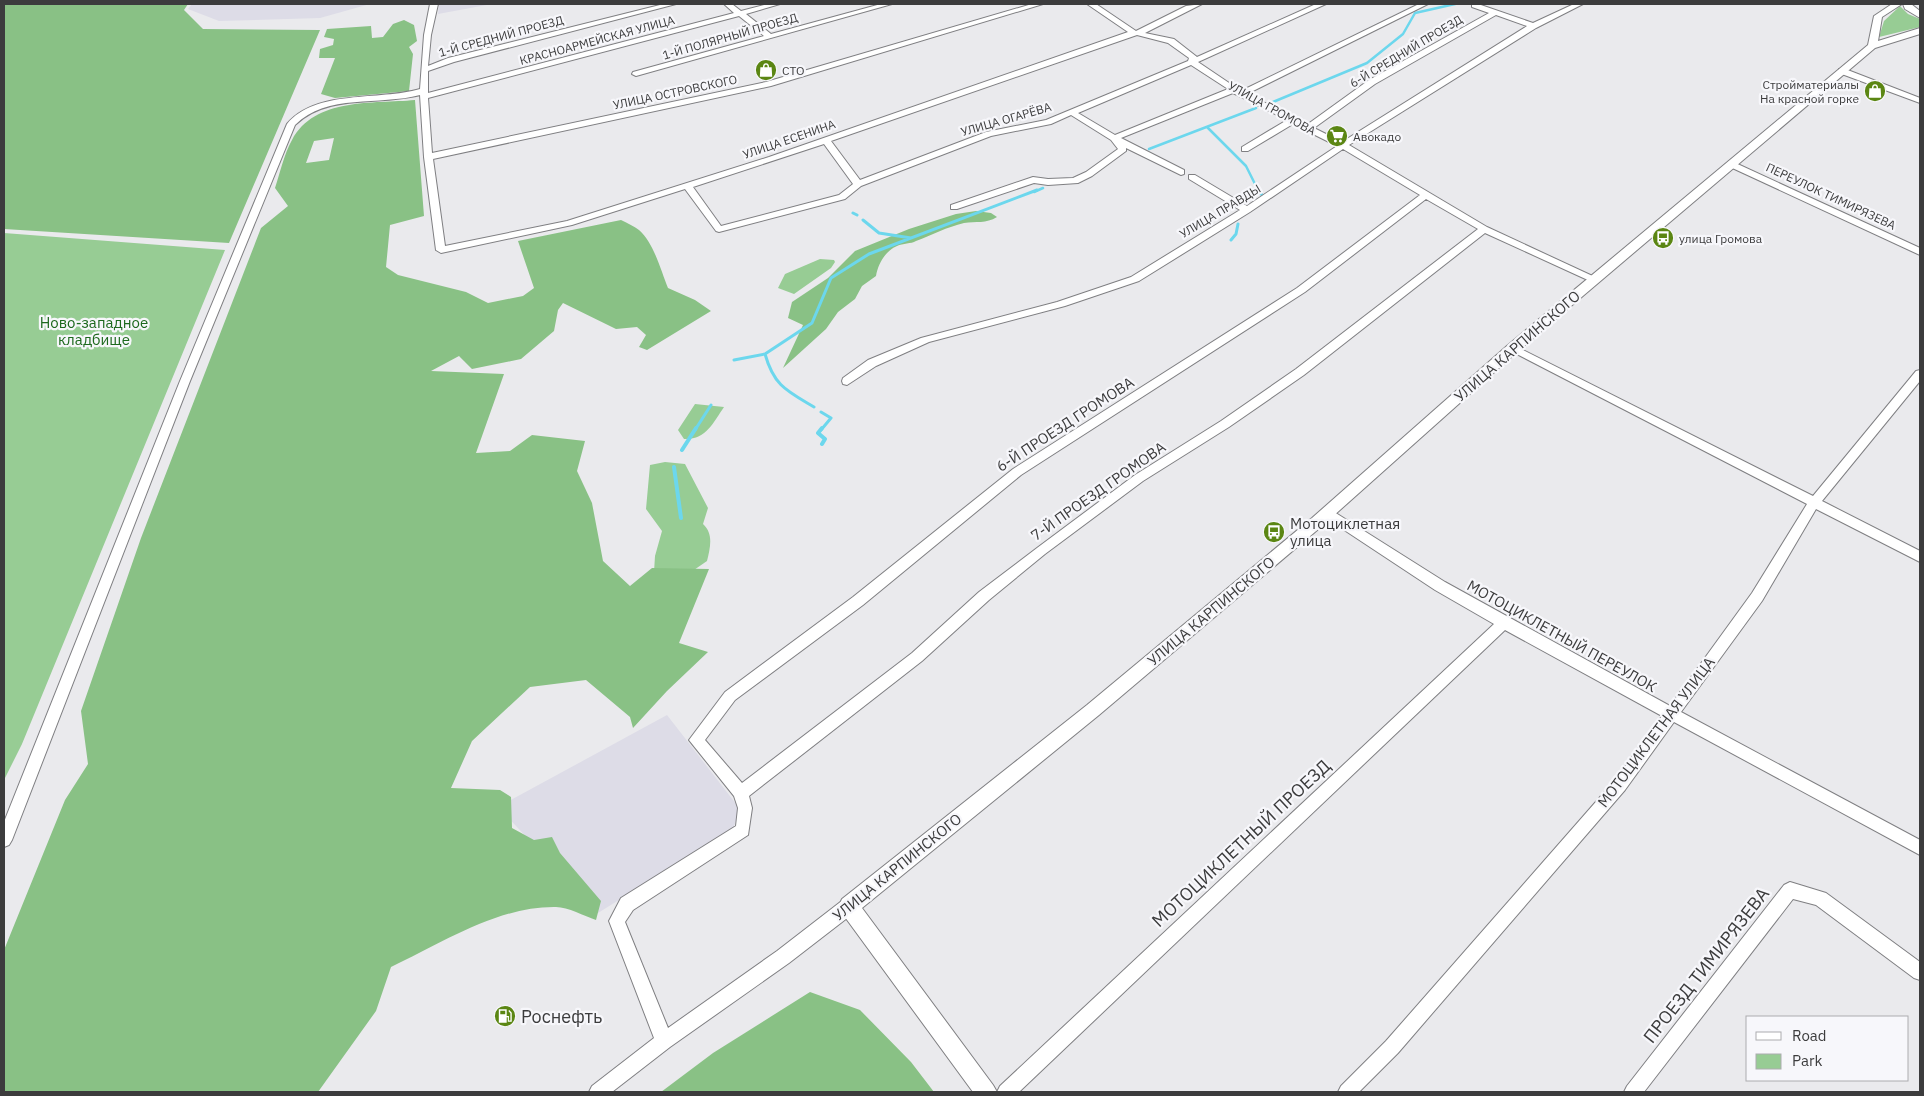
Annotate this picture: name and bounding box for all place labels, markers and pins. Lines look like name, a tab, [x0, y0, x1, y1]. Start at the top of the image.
shop icon: СТО	[754, 58, 778, 82]
place label: СТО	[782, 63, 805, 78]
place label: Стройматериалы На красной горке	[1760, 77, 1859, 106]
shop icon: Стройматериалы На красной горке	[1863, 79, 1887, 103]
supermarket icon: Авокадо	[1325, 124, 1349, 148]
place label: Авокадо	[1353, 129, 1401, 144]
bus stop icon: улица Громова	[1651, 226, 1675, 250]
place label: улица Громова	[1679, 231, 1763, 246]
place label: Мотоциклетная улица	[1290, 514, 1400, 550]
bus stop icon: Мотоциклетная улица	[1262, 520, 1286, 544]
fuel station icon: Роснефть	[493, 1004, 517, 1028]
place label: Роснефть	[521, 1005, 602, 1028]

